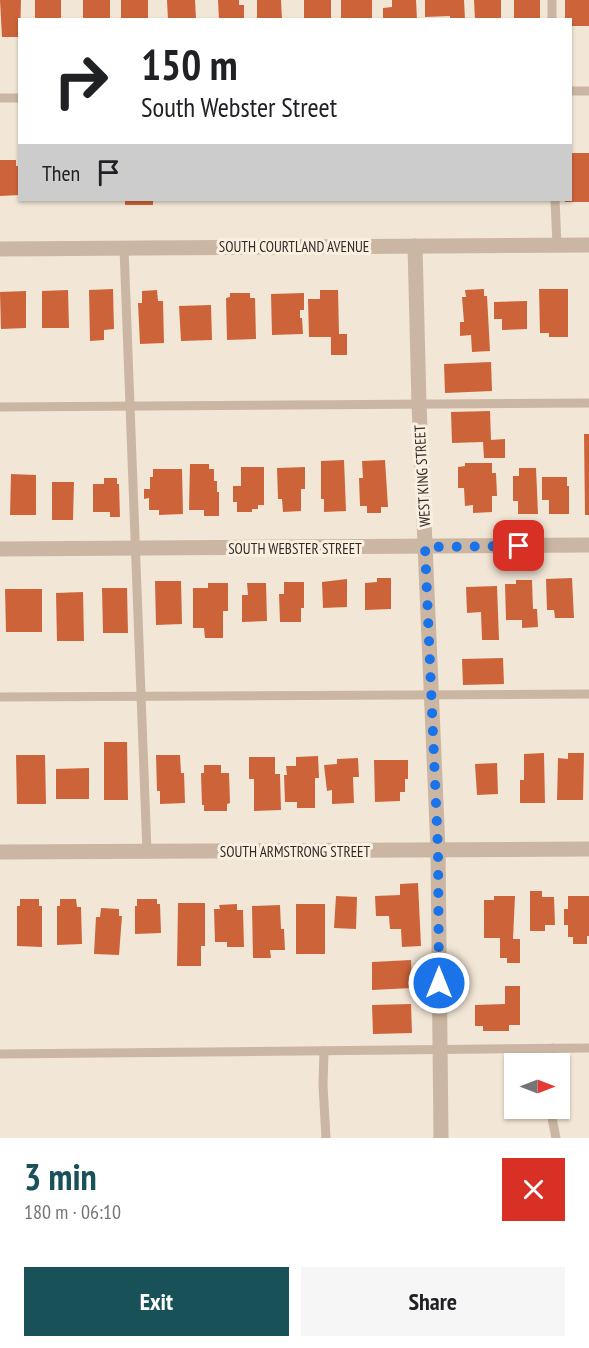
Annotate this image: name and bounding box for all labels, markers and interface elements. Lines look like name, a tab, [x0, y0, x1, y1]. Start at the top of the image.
text: 150 m	[141, 37, 238, 92]
icon: right	[42, 42, 120, 120]
text: South Webster Street	[141, 90, 337, 124]
icon: arrive	[92, 156, 125, 189]
text: Then	[42, 159, 80, 187]
street label: SOUTH COURTLAND AVENUE	[219, 237, 369, 256]
street label: WEST KING STREET	[410, 424, 434, 527]
pin	[493, 520, 544, 571]
icon: arrive	[502, 529, 535, 562]
street label: SOUTH WEBSTER STREET	[228, 539, 362, 558]
street label: SOUTH ARMSTRONG STREET	[220, 842, 371, 861]
position arrow	[407, 951, 471, 1015]
north arrow	[504, 1053, 570, 1119]
map controls	[504, 1053, 570, 1119]
text: 3 min	[24, 1153, 97, 1200]
button: close	[502, 1158, 565, 1221]
text: 180 m · 06:10	[24, 1199, 121, 1225]
button: Exit	[24, 1267, 289, 1336]
button: Share	[301, 1267, 565, 1336]

